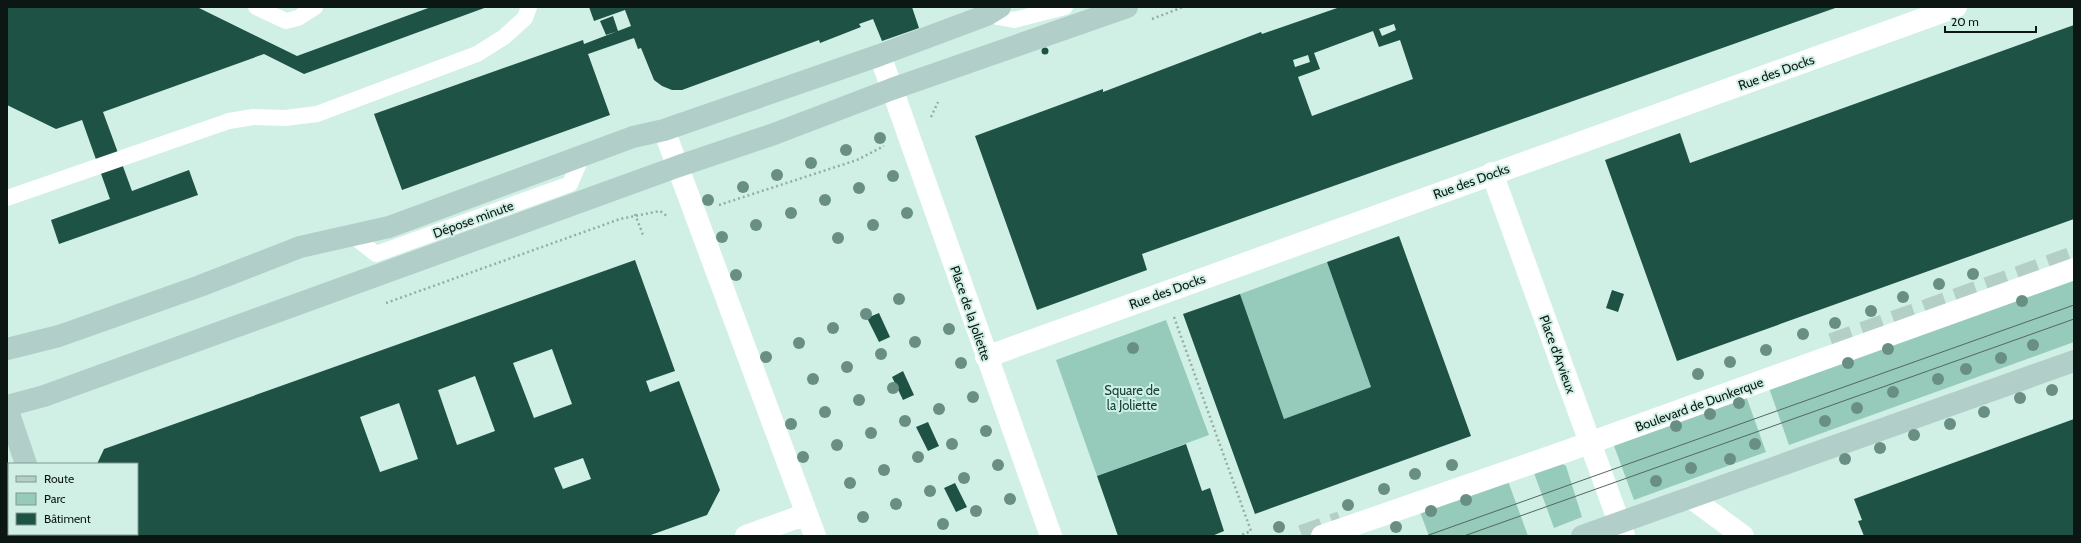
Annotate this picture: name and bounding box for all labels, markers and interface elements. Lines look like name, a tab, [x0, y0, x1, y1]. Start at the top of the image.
scale bar	[1945, 8, 2036, 34]
text: 20 m	[1951, 14, 1979, 29]
street label: Rue des Docks	[1736, 51, 1817, 93]
street label: Rue des Docks	[1431, 160, 1512, 202]
street label: Dépose minute	[431, 197, 516, 241]
street label: Place de la Joliette	[947, 263, 995, 363]
street label: Rue des Docks	[1127, 270, 1208, 312]
street label: Place d'Arvieux	[1536, 313, 1580, 396]
street label: Boulevard de Dunkerque	[1633, 373, 1766, 435]
park label: Square de la Joliette	[1104, 382, 1160, 413]
legend	[8, 463, 138, 535]
text: Route	[44, 471, 74, 486]
text: Parc	[44, 491, 66, 506]
text: Bâtiment	[44, 511, 91, 526]

